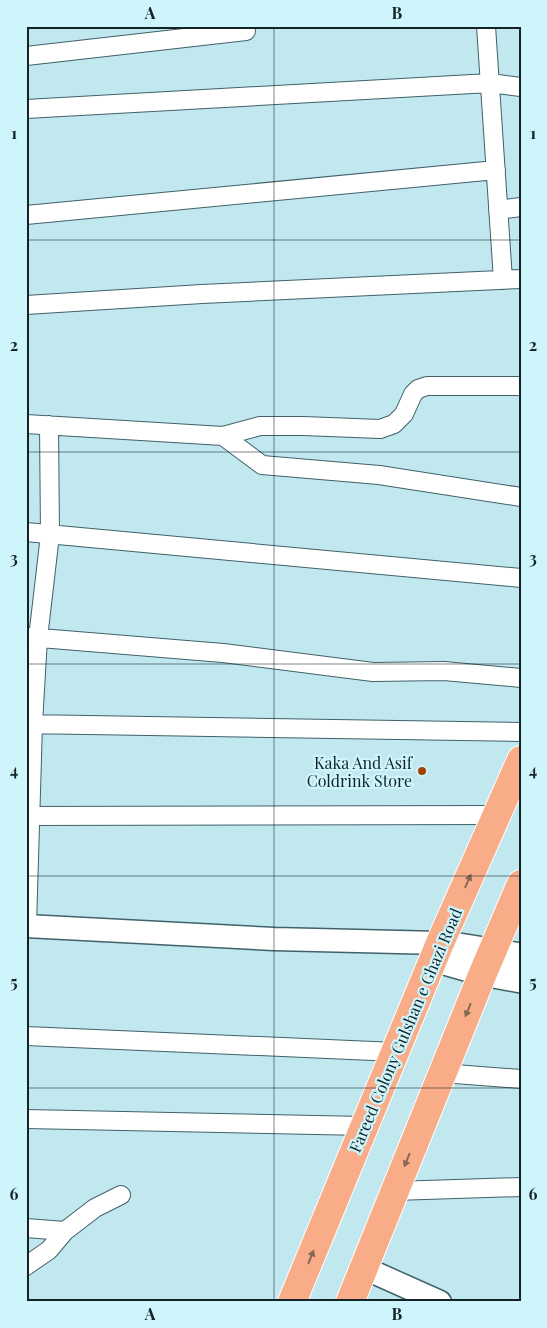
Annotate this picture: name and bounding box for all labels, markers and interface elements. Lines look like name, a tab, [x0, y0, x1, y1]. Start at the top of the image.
text: A	[144, 2, 156, 23]
text: B	[392, 2, 403, 23]
text: 1	[11, 122, 17, 143]
text: 1	[530, 122, 536, 143]
text: 2	[10, 334, 18, 355]
text: 2	[529, 334, 537, 355]
text: 3	[10, 547, 18, 568]
text: 3	[529, 547, 537, 568]
place label: Kaka And Asif Coldrink Store	[307, 752, 414, 791]
text: 4	[10, 759, 18, 780]
text: 4	[529, 759, 537, 780]
marker: Kaka And Asif Coldrink Store	[416, 765, 428, 777]
one-way arrow	[464, 874, 472, 888]
street label: Fareed Colony Gulshan e Ghazi Road	[344, 905, 466, 1155]
text: 5	[10, 971, 18, 992]
text: 5	[529, 971, 537, 992]
one-way arrow	[463, 1003, 471, 1017]
one-way arrow	[402, 1153, 410, 1167]
text: 6	[10, 1183, 19, 1204]
text: 6	[529, 1183, 538, 1204]
one-way arrow	[307, 1249, 315, 1264]
text: A	[144, 1303, 156, 1324]
text: B	[392, 1303, 403, 1324]

